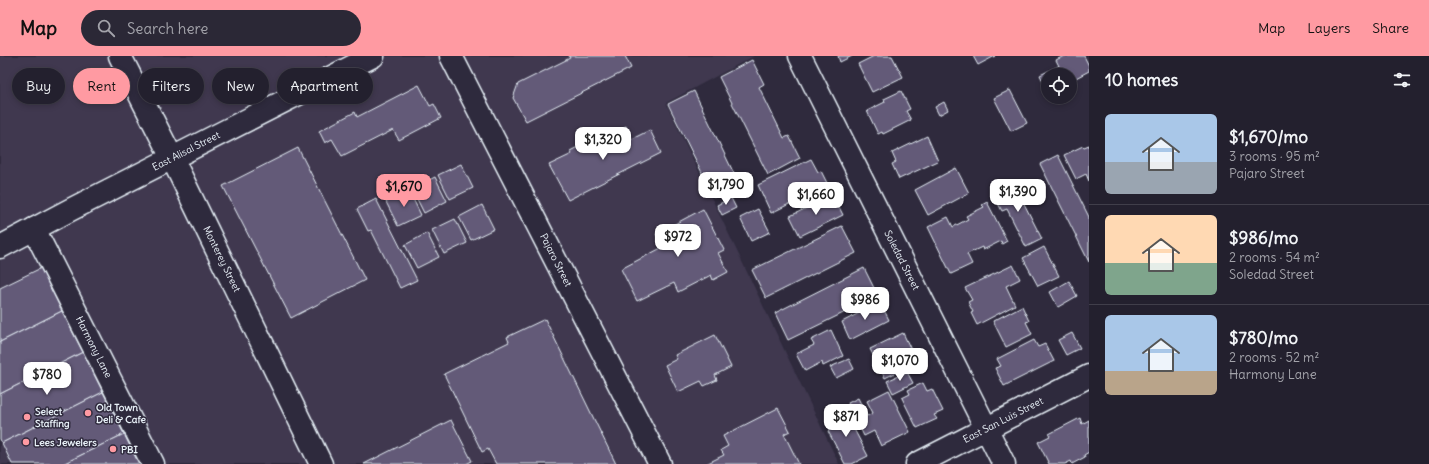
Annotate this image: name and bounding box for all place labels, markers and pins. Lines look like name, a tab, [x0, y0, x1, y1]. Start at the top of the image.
pin: $1,320	[570, 127, 636, 161]
pin: $1,790	[693, 172, 759, 206]
pin: $1,670	[371, 174, 437, 208]
pin: $1,390	[985, 179, 1051, 213]
pin: $1,660	[783, 182, 849, 216]
pin: $972	[654, 224, 702, 258]
pin: $986	[841, 287, 889, 321]
pin: $1,070	[867, 348, 933, 382]
pin: $780	[23, 362, 71, 396]
place label: Old Town Deli & Cafe	[96, 401, 147, 426]
pin: $871	[822, 404, 870, 438]
place label: Select Staffing	[35, 405, 70, 430]
marker: Old Town Deli & Cafe	[83, 408, 93, 418]
marker: Select Staffing	[22, 412, 32, 422]
place label: Lees Jewelers	[34, 436, 97, 449]
marker: Lees Jewelers	[21, 437, 31, 447]
place label: PBI	[121, 443, 138, 456]
marker: PBI	[108, 444, 118, 454]

